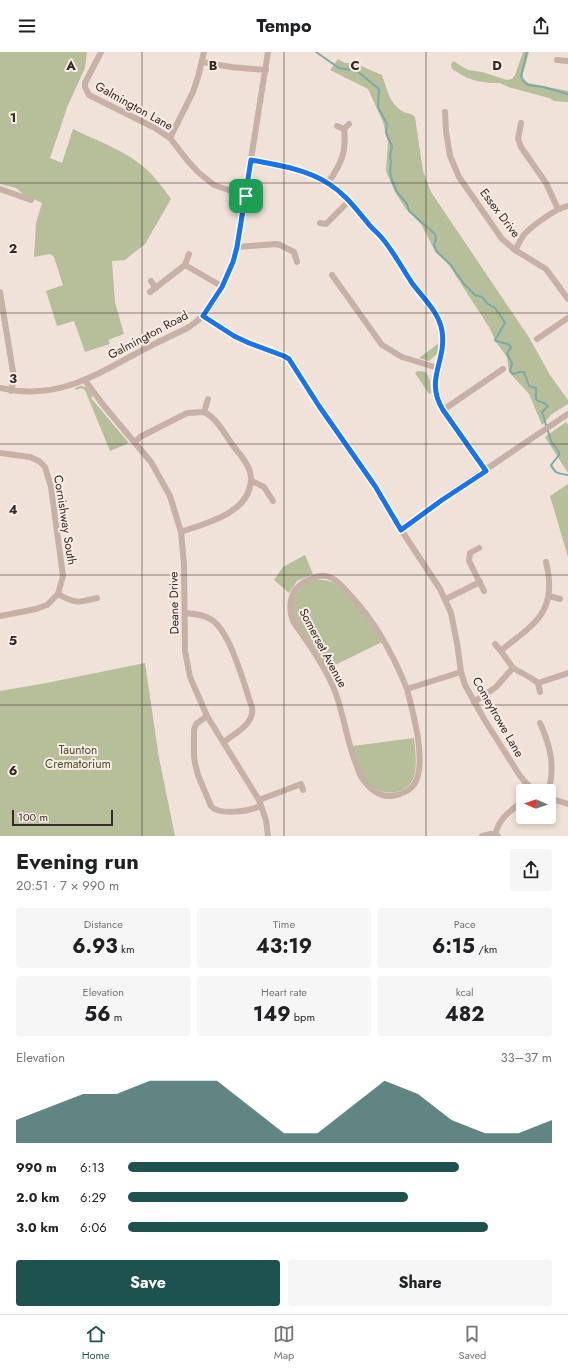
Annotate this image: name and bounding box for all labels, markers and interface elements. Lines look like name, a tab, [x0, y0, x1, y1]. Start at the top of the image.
text: Tempo	[256, 13, 312, 39]
icon: menu	[16, 15, 38, 37]
icon: share	[530, 15, 552, 37]
text: A	[65, 56, 76, 75]
text: B	[209, 56, 218, 75]
text: C	[350, 56, 360, 75]
text: D	[492, 56, 502, 75]
street label: Galmington Lane	[92, 77, 176, 135]
text: 1	[10, 108, 16, 127]
pin	[229, 179, 263, 213]
icon: arrive	[235, 185, 257, 207]
street label: Essex Drive	[475, 185, 525, 241]
text: 2	[9, 239, 17, 258]
street label: Galmington Road	[105, 306, 191, 364]
text: 3	[9, 369, 17, 388]
street label: Cornishway South	[49, 474, 81, 566]
text: 4	[8, 500, 18, 519]
street label: Deane Drive	[164, 571, 184, 635]
street label: Somerset Avenue	[294, 605, 352, 691]
text: 5	[9, 631, 17, 650]
street label: Comeytrowe Lane	[468, 674, 528, 760]
park label: Taunton Crematorium	[45, 741, 111, 773]
text: 6	[9, 761, 18, 780]
north arrow	[516, 784, 556, 824]
map controls	[516, 784, 556, 824]
scale bar	[12, 808, 113, 827]
text: 100 m	[18, 809, 48, 825]
text: Evening run	[16, 845, 139, 877]
button: share	[510, 849, 552, 891]
text: 20:51 · 7 × 990 m	[16, 876, 119, 895]
text: Distance	[84, 916, 123, 932]
text: Time	[273, 916, 295, 932]
text: Pace	[454, 916, 476, 932]
text: 6.93	[72, 932, 118, 961]
text: 43:19	[256, 932, 312, 961]
text: 6:15	[432, 932, 475, 961]
text: km	[118, 941, 135, 957]
text: /km	[475, 941, 497, 957]
text: Elevation	[83, 984, 124, 1000]
text: Heart rate	[261, 984, 307, 1000]
text: kcal	[456, 984, 474, 1000]
text: 56	[84, 1000, 111, 1029]
text: 149	[253, 1000, 291, 1029]
text: 482	[445, 1000, 484, 1029]
text: m	[111, 1009, 122, 1025]
text: bpm	[291, 1009, 315, 1025]
text: Elevation	[16, 1048, 65, 1067]
text: 33–37 m	[500, 1048, 552, 1067]
text: 990 m	[16, 1158, 57, 1177]
text: 6:13	[80, 1158, 104, 1177]
text: 2.0 km	[16, 1188, 59, 1207]
text: 6:29	[80, 1188, 106, 1207]
text: 3.0 km	[16, 1218, 59, 1237]
text: 6:06	[80, 1218, 107, 1237]
button: Save	[16, 1260, 280, 1306]
button: Share	[288, 1260, 552, 1306]
tab: Home	[82, 1323, 110, 1363]
tab: Map	[273, 1323, 295, 1363]
tab: Saved	[458, 1323, 486, 1363]

